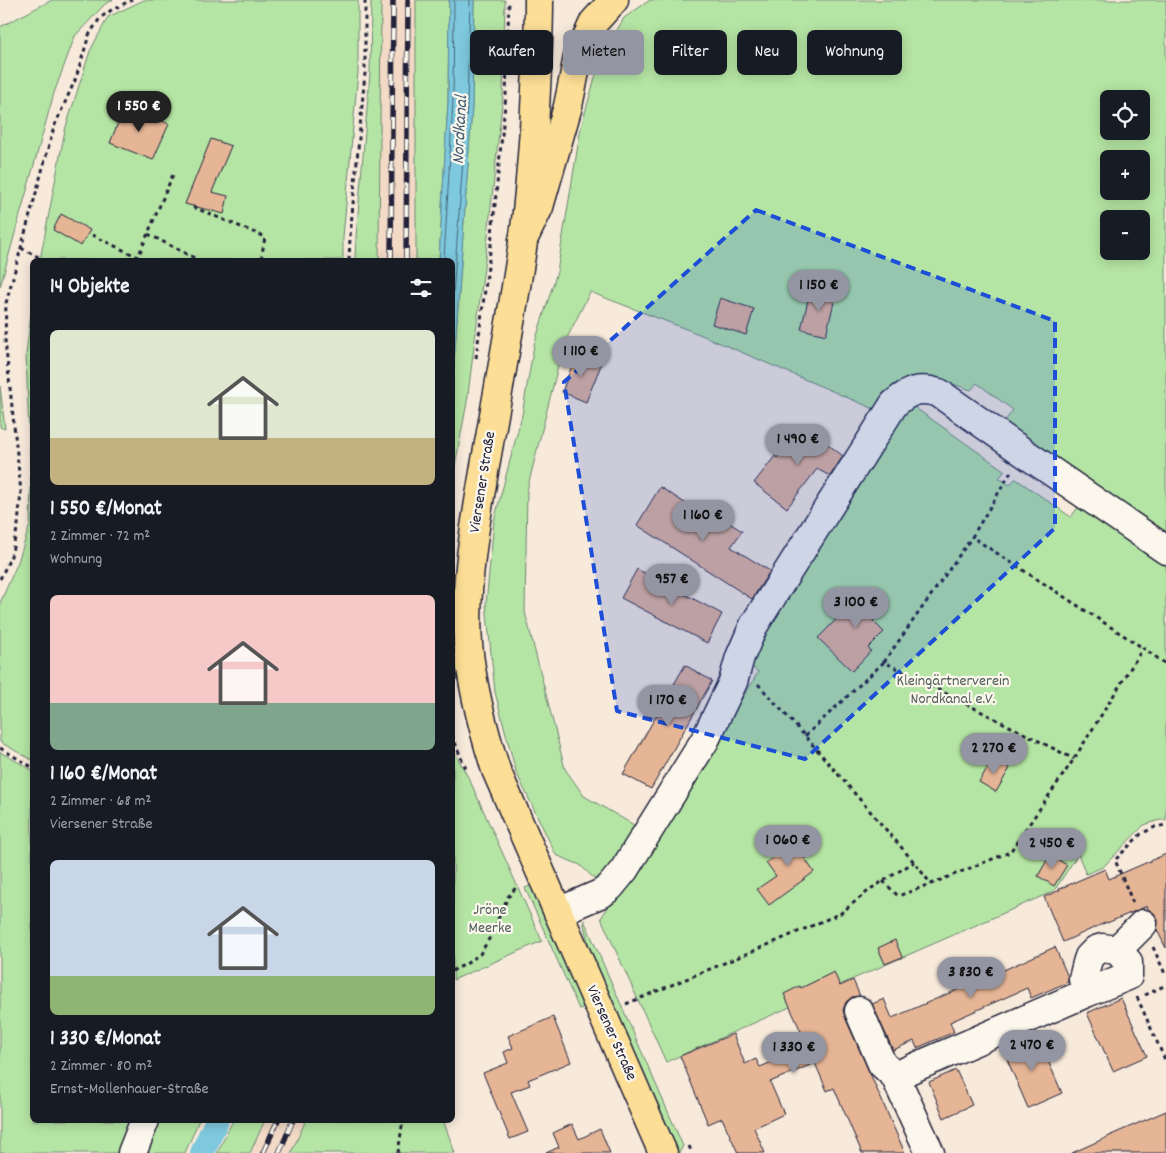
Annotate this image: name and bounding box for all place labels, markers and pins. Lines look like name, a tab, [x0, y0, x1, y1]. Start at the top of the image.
pin: 1 550 €	[93, 90, 185, 133]
pin: 1 150 €	[773, 270, 865, 312]
pin: 1 110 €	[535, 336, 627, 378]
pin: 1 490 €	[752, 424, 844, 466]
pin: 1 160 €	[657, 500, 749, 542]
pin: 957 €	[637, 564, 707, 606]
pin: 3 100 €	[810, 586, 902, 629]
pin: 1 170 €	[622, 684, 714, 727]
pin: 2 270 €	[948, 732, 1040, 775]
pin: 1 060 €	[742, 824, 834, 867]
pin: 2 450 €	[1006, 828, 1098, 870]
pin: 3 830 €	[925, 956, 1017, 999]
pin: 2 470 €	[986, 1030, 1078, 1072]
pin: 1 330 €	[748, 1032, 840, 1074]

